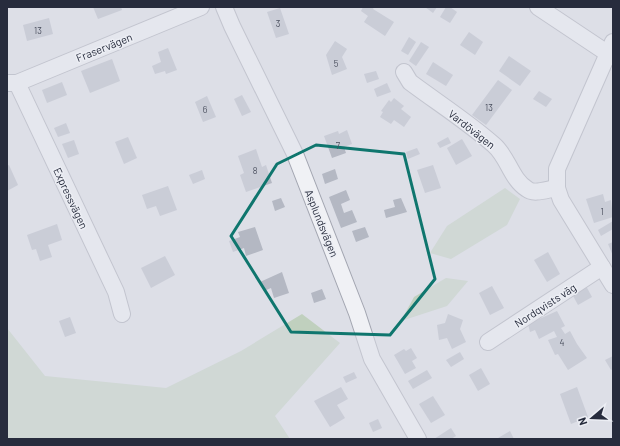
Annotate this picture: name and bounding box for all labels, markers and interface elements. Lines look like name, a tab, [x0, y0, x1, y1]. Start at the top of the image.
house number: 3	[276, 18, 281, 29]
house number: 13	[34, 25, 42, 36]
street label: Fraservägen	[74, 30, 134, 64]
house number: 5	[334, 58, 339, 69]
house number: 13	[485, 102, 493, 113]
house number: 6	[203, 104, 208, 115]
street label: Vardövägen	[446, 107, 498, 151]
house number: 7	[336, 140, 341, 151]
street label: Expressvägen	[51, 165, 91, 231]
house number: 8	[253, 165, 258, 176]
street label: Asplundsvägen	[303, 187, 341, 259]
house number: 1	[600, 206, 604, 217]
street label: Nordqvists väg	[512, 280, 578, 330]
house number: 4	[560, 337, 565, 348]
north arrow	[572, 398, 612, 438]
text: N	[575, 416, 589, 427]

